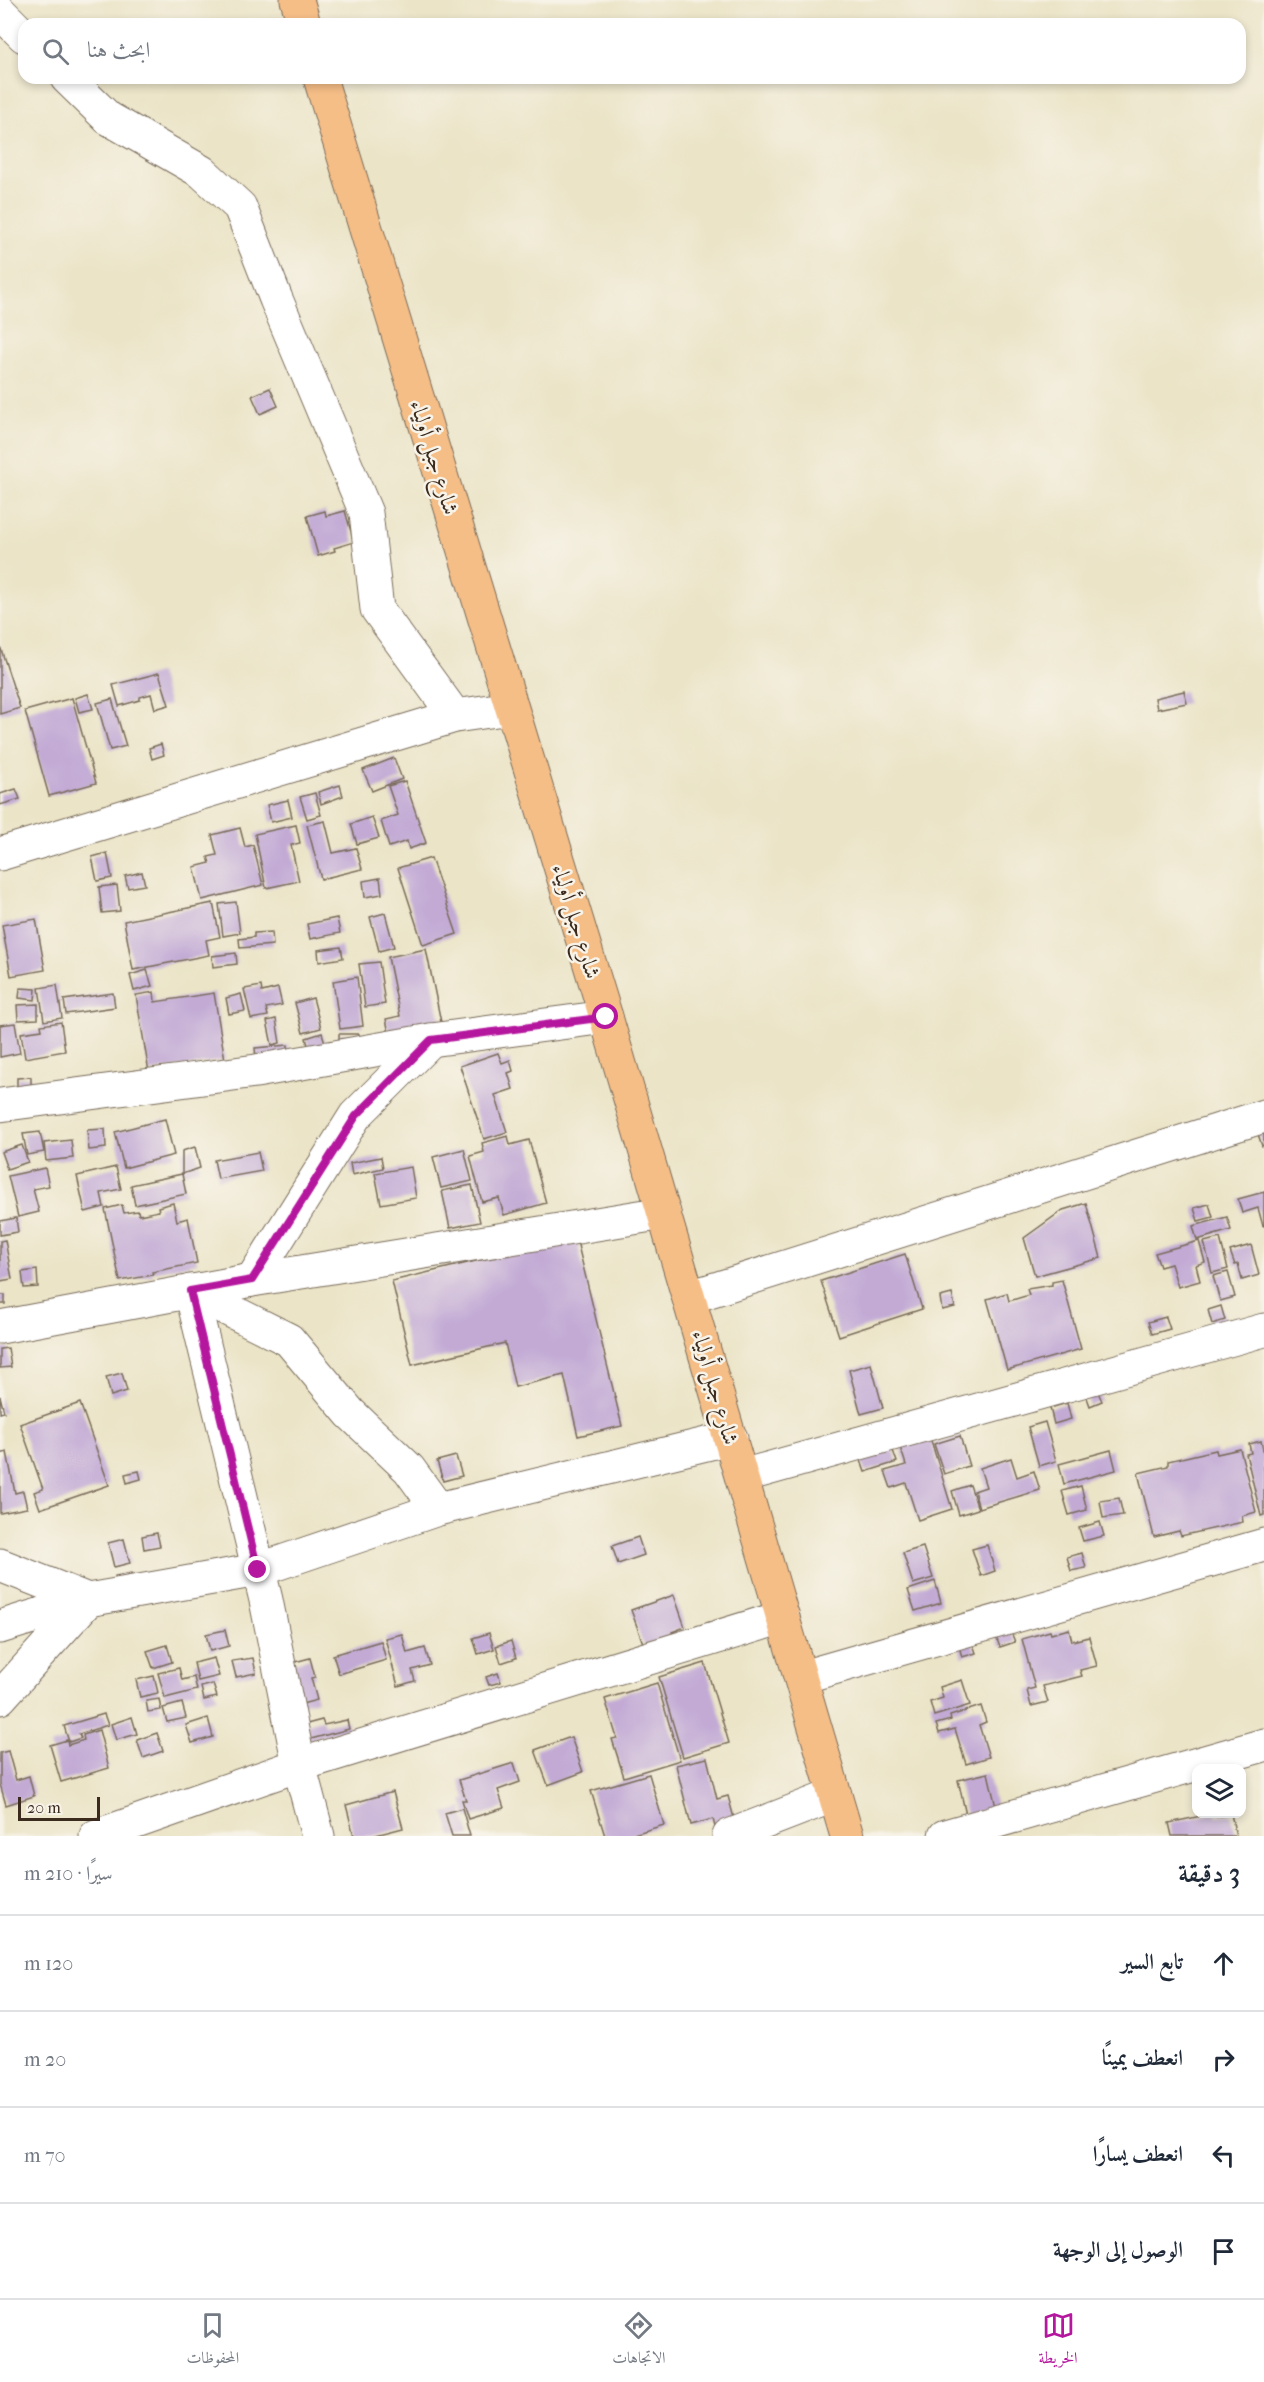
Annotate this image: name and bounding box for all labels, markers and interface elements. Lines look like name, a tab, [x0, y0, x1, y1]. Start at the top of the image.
search box	[18, 18, 1246, 84]
icon: search	[39, 35, 72, 68]
text: ابحث هنا	[87, 37, 150, 63]
street label: شارع جبل أولياء	[400, 396, 467, 519]
street label: شارع جبل أولياء	[542, 860, 609, 983]
route start	[592, 1003, 618, 1029]
street label: شارع جبل أولياء	[681, 1326, 747, 1449]
route end	[244, 1556, 270, 1582]
map controls	[1192, 1764, 1246, 1818]
button: layers	[1192, 1764, 1246, 1818]
scale bar	[18, 1794, 100, 1822]
text: 20 m	[27, 1798, 61, 1817]
text: 3 دقيقة	[1178, 1858, 1240, 1889]
text: سيرًا · 210 m	[24, 1862, 113, 1885]
icon: ahead	[1207, 1947, 1240, 1980]
text: تابع السير	[1121, 1949, 1183, 1975]
text: 120 m	[24, 1952, 73, 1975]
icon: right	[1207, 2043, 1240, 2076]
text: انعطف يمينًا	[1102, 2045, 1183, 2071]
text: 20 m	[24, 2048, 66, 2071]
icon: left	[1207, 2139, 1240, 2172]
text: انعطف يسارًا	[1093, 2141, 1183, 2167]
text: 70 m	[24, 2144, 66, 2167]
icon: arrive	[1207, 2235, 1240, 2268]
text: الوصول إلى الوجهة	[1053, 2237, 1183, 2263]
tab: المحفوظات	[187, 2309, 239, 2373]
tab: الاتجاهات	[612, 2309, 666, 2373]
tab: الخريطة	[1039, 2309, 1078, 2373]

